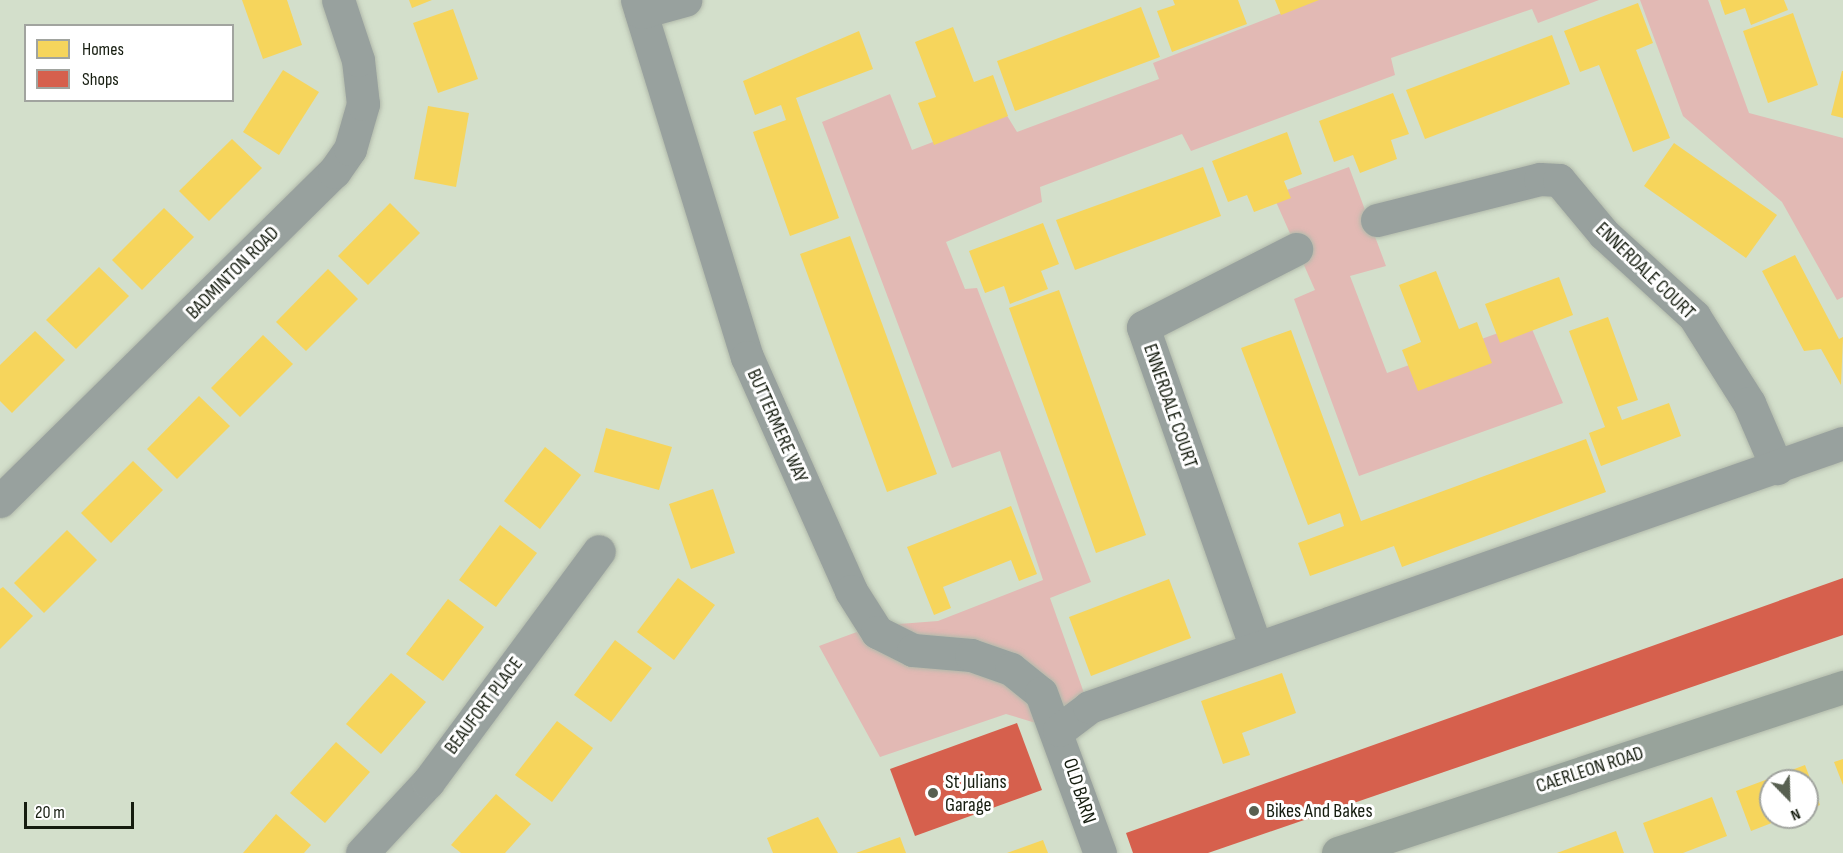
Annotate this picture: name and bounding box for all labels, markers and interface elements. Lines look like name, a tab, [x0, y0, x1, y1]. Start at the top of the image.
legend	[24, 24, 234, 102]
text: Homes	[82, 39, 124, 60]
text: Shops	[82, 69, 119, 90]
street label: ENNERDALE COURT	[1590, 217, 1700, 325]
street label: BADMINTON ROAD	[182, 222, 284, 324]
street label: ENNERDALE COURT	[1138, 341, 1202, 471]
street label: BUTTERMERE WAY	[741, 365, 813, 487]
street label: BEAUFORT PLACE	[440, 653, 528, 759]
street label: CAERLEON ROAD	[1533, 741, 1647, 799]
street label: OLD BARN	[1057, 755, 1101, 827]
north arrow	[1759, 769, 1819, 829]
place label: St Julians Garage	[945, 770, 1007, 817]
marker: St Julians Garage	[926, 786, 940, 800]
scale bar	[27, 790, 136, 828]
place label: Bikes And Bakes	[1266, 799, 1373, 823]
text: 20 m	[35, 802, 65, 823]
marker: Bikes And Bakes	[1247, 804, 1261, 818]
text: N	[1788, 804, 1803, 825]

